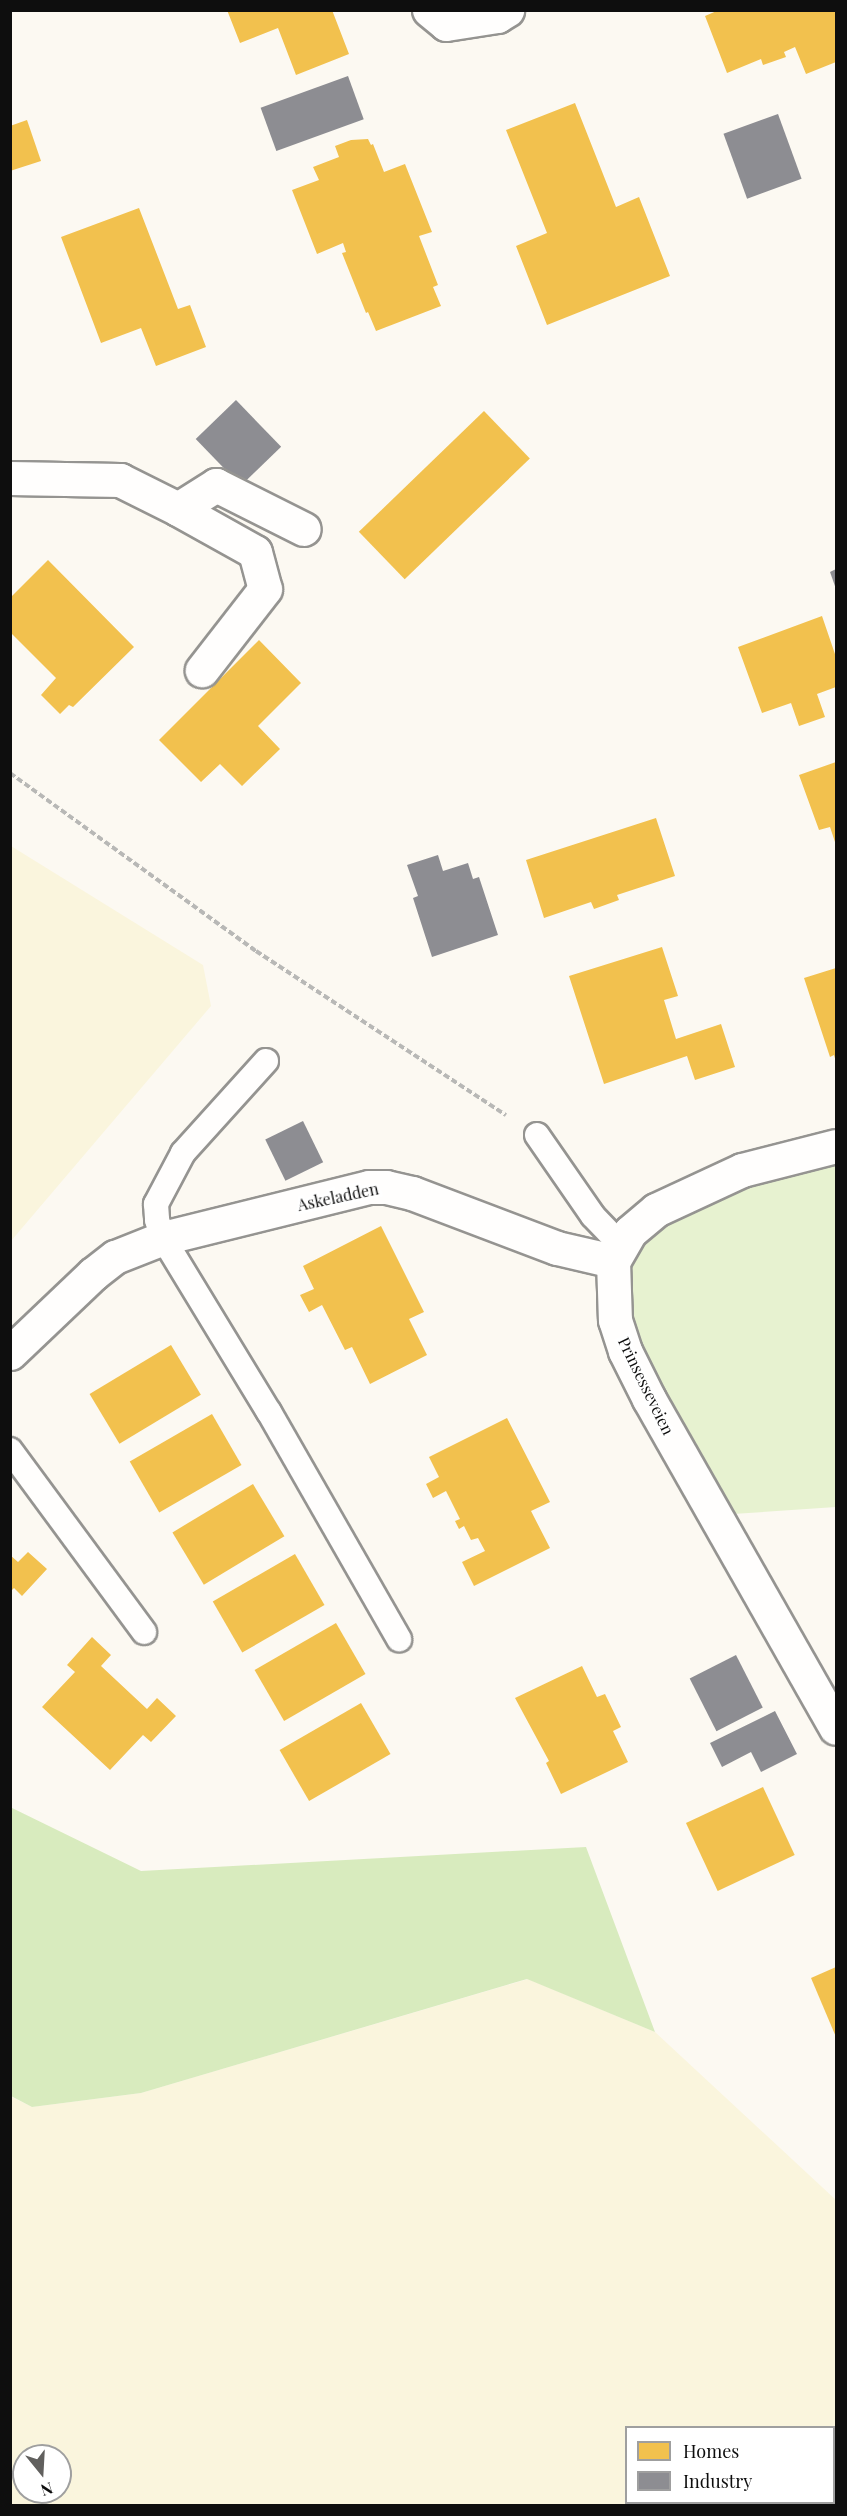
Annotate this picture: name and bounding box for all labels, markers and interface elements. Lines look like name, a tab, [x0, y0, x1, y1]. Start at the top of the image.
street label: Askeladden	[296, 1179, 380, 1215]
street label: Prinsesseveien	[614, 1334, 678, 1438]
legend	[625, 2426, 835, 2504]
text: Homes	[683, 2439, 739, 2463]
north arrow	[12, 2444, 72, 2504]
text: Industry	[683, 2469, 752, 2493]
text: N	[38, 2478, 56, 2501]

